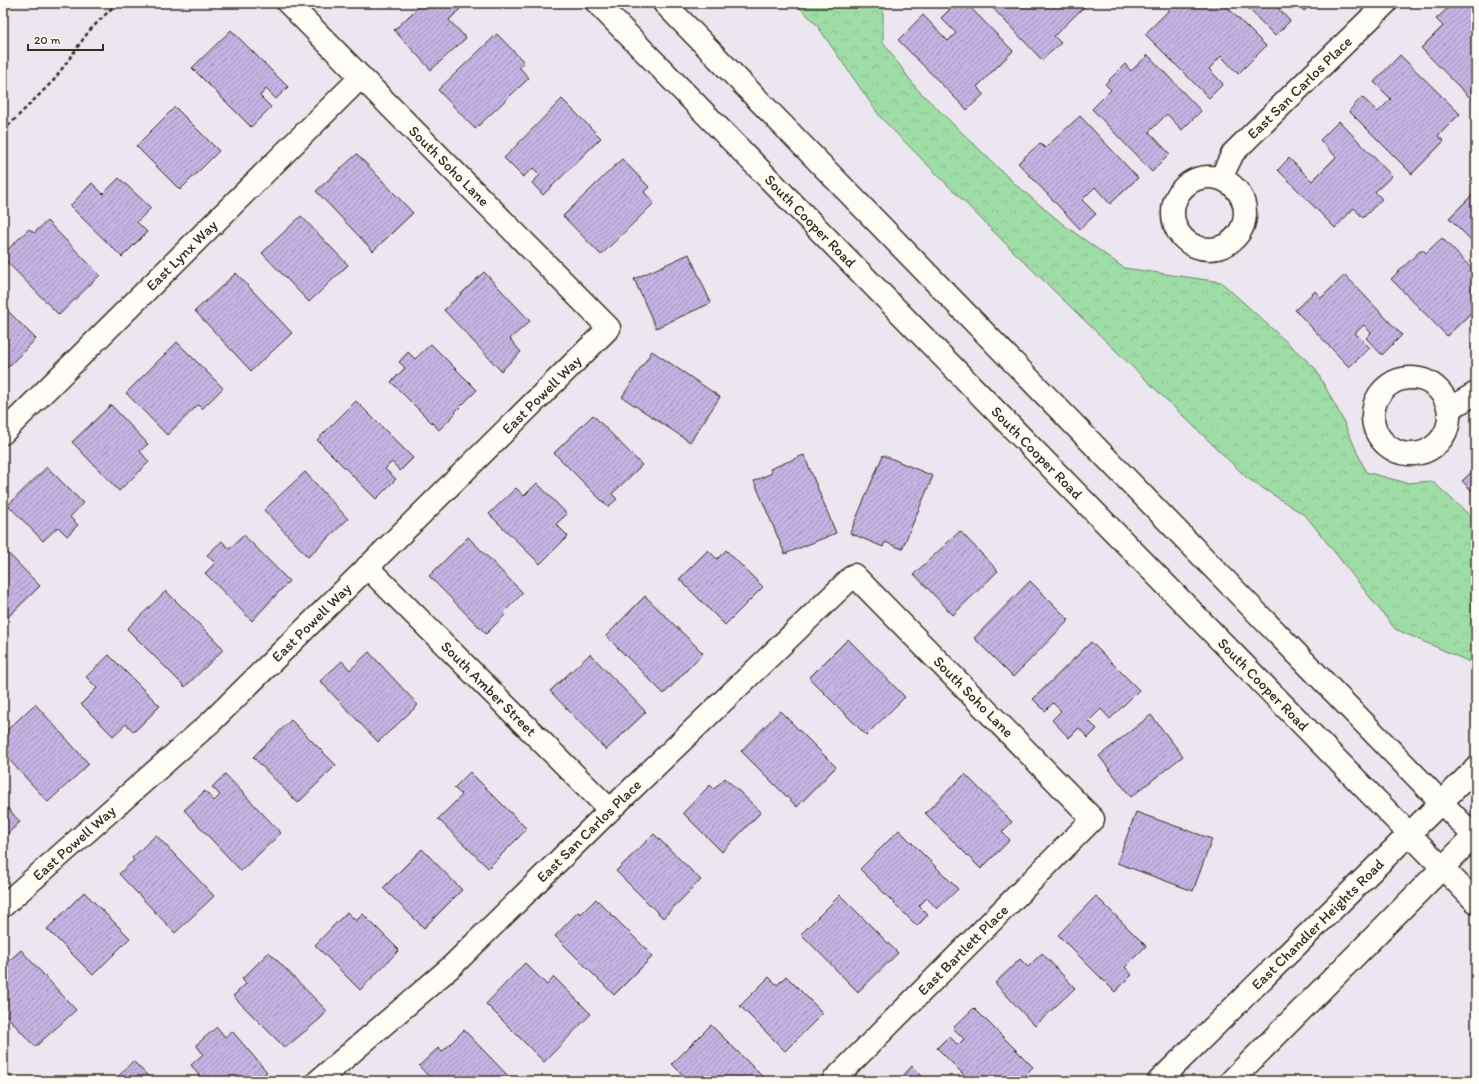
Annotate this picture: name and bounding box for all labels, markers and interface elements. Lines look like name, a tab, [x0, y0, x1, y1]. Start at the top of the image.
scale bar	[28, 26, 103, 52]
text: 20 m	[34, 33, 61, 47]
street label: East San Carlos Place	[1244, 33, 1356, 143]
street label: South Soho Lane	[405, 122, 493, 210]
street label: South Cooper Road	[761, 171, 860, 271]
street label: East Lynx Way	[142, 216, 221, 295]
street label: East Powell Way	[498, 351, 585, 438]
street label: South Cooper Road	[987, 402, 1086, 503]
street label: East Powell Way	[268, 579, 355, 666]
street label: South Cooper Road	[1214, 634, 1313, 735]
street label: South Amber Street	[437, 637, 540, 740]
street label: South Soho Lane	[930, 652, 1017, 741]
street label: East San Carlos Place	[533, 776, 645, 886]
street label: East Powell Way	[29, 802, 119, 884]
street label: East Chandler Heights Road	[1248, 855, 1388, 994]
street label: East Bartlett Place	[914, 901, 1012, 999]

